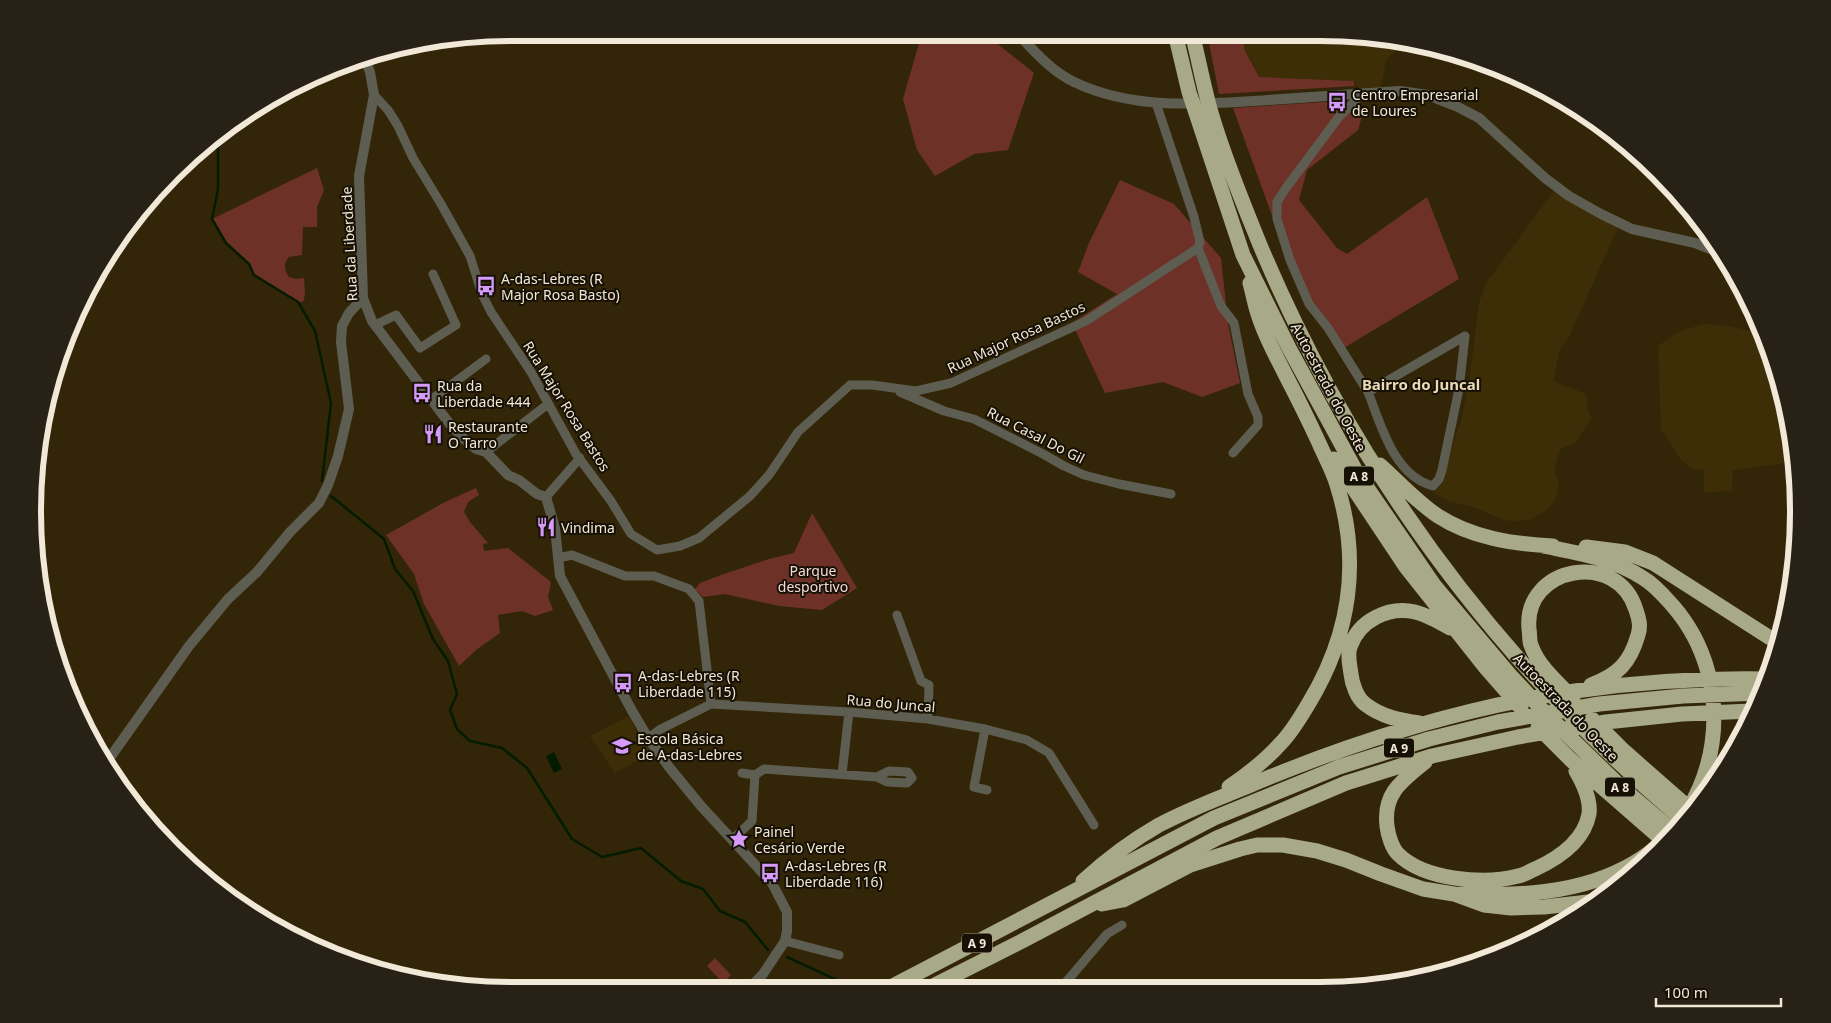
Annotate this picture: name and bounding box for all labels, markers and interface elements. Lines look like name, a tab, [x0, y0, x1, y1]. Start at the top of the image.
place label: Centro Empresarial de Loures	[1352, 85, 1478, 120]
bus stop icon: Centro Empresarial de Loures	[1326, 91, 1348, 113]
street label: Rua da Liberdade	[337, 186, 361, 302]
place label: A-das-Lebres (R Major Rosa Basto)	[501, 269, 620, 304]
bus stop icon: A-das-Lebres (R Major Rosa Basto)	[475, 275, 497, 297]
street label: Rua Major Rosa Bastos	[944, 297, 1088, 377]
street label: Autoestrada do Oeste	[1287, 319, 1371, 455]
street label: Rua Major Rosa Bastos	[519, 337, 615, 475]
district label: Bairro do Juncal	[1362, 374, 1480, 394]
place label: Rua da Liberdade 444	[437, 376, 531, 411]
bus stop icon: Rua da Liberdade 444	[411, 382, 433, 404]
street label: Rua Casal Do Gil	[984, 402, 1088, 468]
place label: Restaurante O Tarro	[448, 417, 528, 452]
restaurant icon: Restaurante O Tarro	[422, 423, 444, 445]
road number: A 8	[1344, 466, 1374, 486]
restaurant icon: Vindima	[535, 516, 557, 538]
place label: Vindima	[561, 518, 615, 537]
park label: Parque desportivo	[778, 561, 848, 596]
street label: Autoestrada do Oeste	[1509, 649, 1623, 765]
place label: A-das-Lebres (R Liberdade 115)	[638, 666, 740, 701]
bus stop icon: A-das-Lebres (R Liberdade 115)	[612, 672, 634, 694]
street label: Rua do Juncal	[846, 690, 936, 716]
place label: Escola Básica de A-das-Lebres	[637, 729, 743, 764]
school or university icon: Escola Básica de A-das-Lebres	[611, 735, 633, 757]
road number: A 9	[1384, 738, 1414, 758]
road number: A 8	[1605, 778, 1635, 796]
place label: Painel Cesário Verde	[754, 822, 845, 857]
place icon: Painel Cesário Verde	[728, 828, 750, 850]
place label: A-das-Lebres (R Liberdade 116)	[785, 856, 887, 891]
bus stop icon: A-das-Lebres (R Liberdade 116)	[759, 862, 781, 884]
road number: A 9	[962, 934, 992, 952]
scale bar	[1656, 976, 1781, 1008]
text: 100 m	[1664, 982, 1708, 1002]

